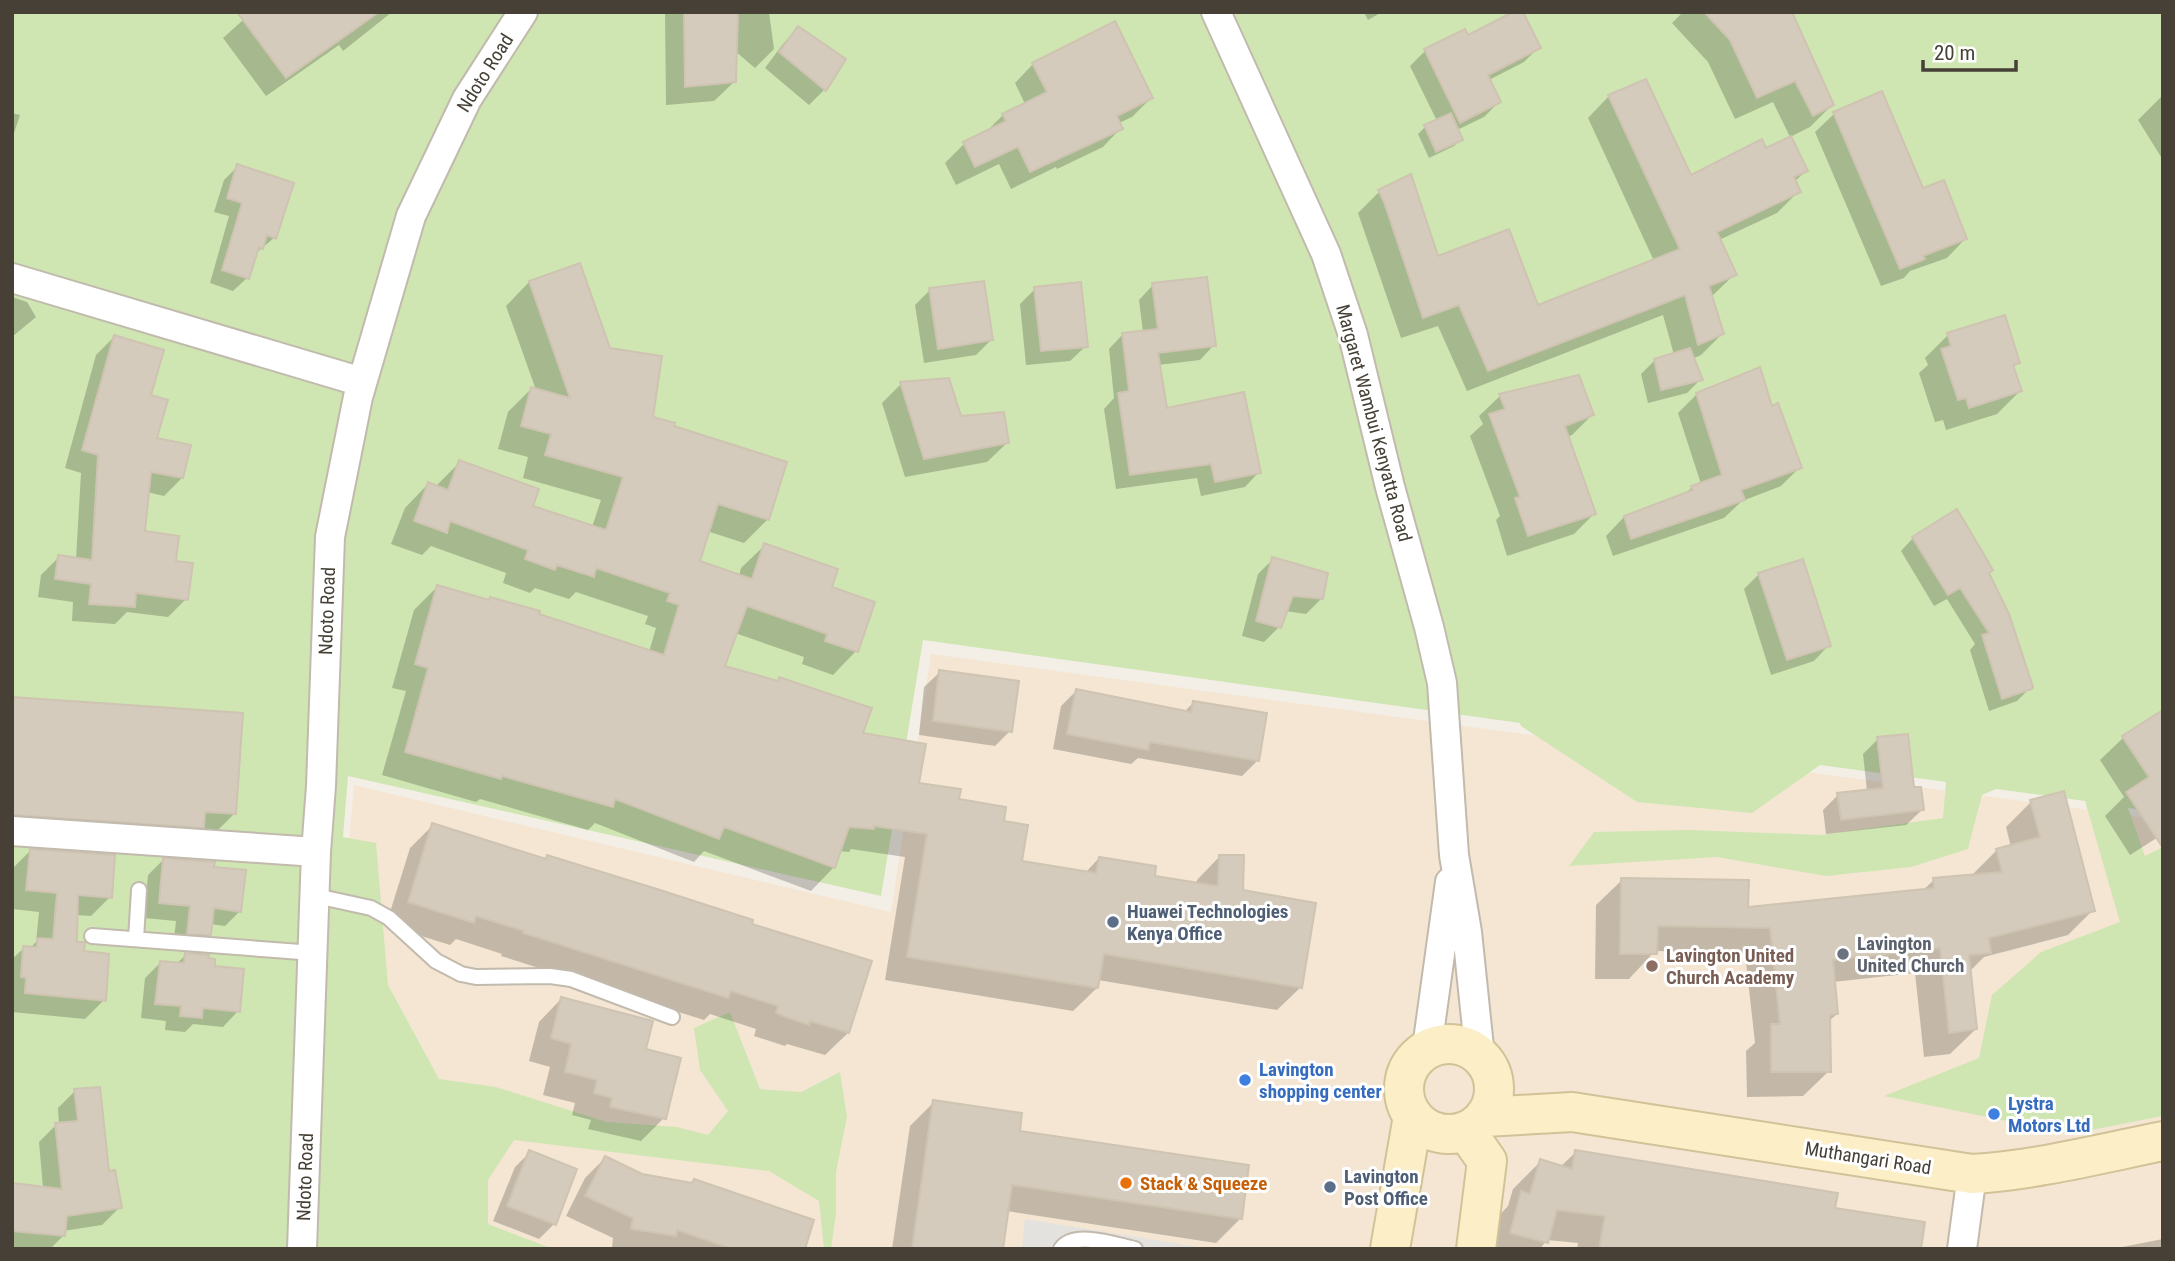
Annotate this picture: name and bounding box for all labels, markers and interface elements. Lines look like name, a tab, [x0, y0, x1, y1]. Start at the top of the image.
scale bar	[1923, 28, 2016, 72]
street label: Ndoto Road	[452, 29, 518, 117]
text: 20 m	[1934, 41, 1975, 65]
street label: Margaret Wambui Kenyatta Road	[1331, 302, 1417, 544]
street label: Ndoto Road	[314, 567, 340, 655]
place label: Huawei Technologies Kenya Office	[1127, 900, 1288, 945]
marker: Huawei Technologies Kenya Office	[1105, 914, 1121, 930]
place label: Lavington United Church	[1857, 932, 1964, 977]
place label: Lavington United Church Academy	[1666, 944, 1795, 989]
marker: Lavington United Church	[1835, 946, 1851, 962]
marker: Lavington United Church Academy	[1644, 958, 1660, 974]
place label: Lavington shopping center	[1259, 1058, 1382, 1103]
marker: Lavington shopping center	[1237, 1072, 1253, 1088]
place label: Lystra Motors Ltd	[2008, 1092, 2091, 1137]
marker: Lystra Motors Ltd	[1986, 1106, 2002, 1122]
street label: Ndoto Road	[292, 1133, 318, 1221]
street label: Muthangari Road	[1803, 1137, 1933, 1179]
place label: Lavington Post Office	[1344, 1165, 1428, 1210]
place label: Stack & Squeeze	[1140, 1172, 1267, 1195]
marker: Stack & Squeeze	[1118, 1175, 1134, 1191]
marker: Lavington Post Office	[1322, 1179, 1338, 1195]

